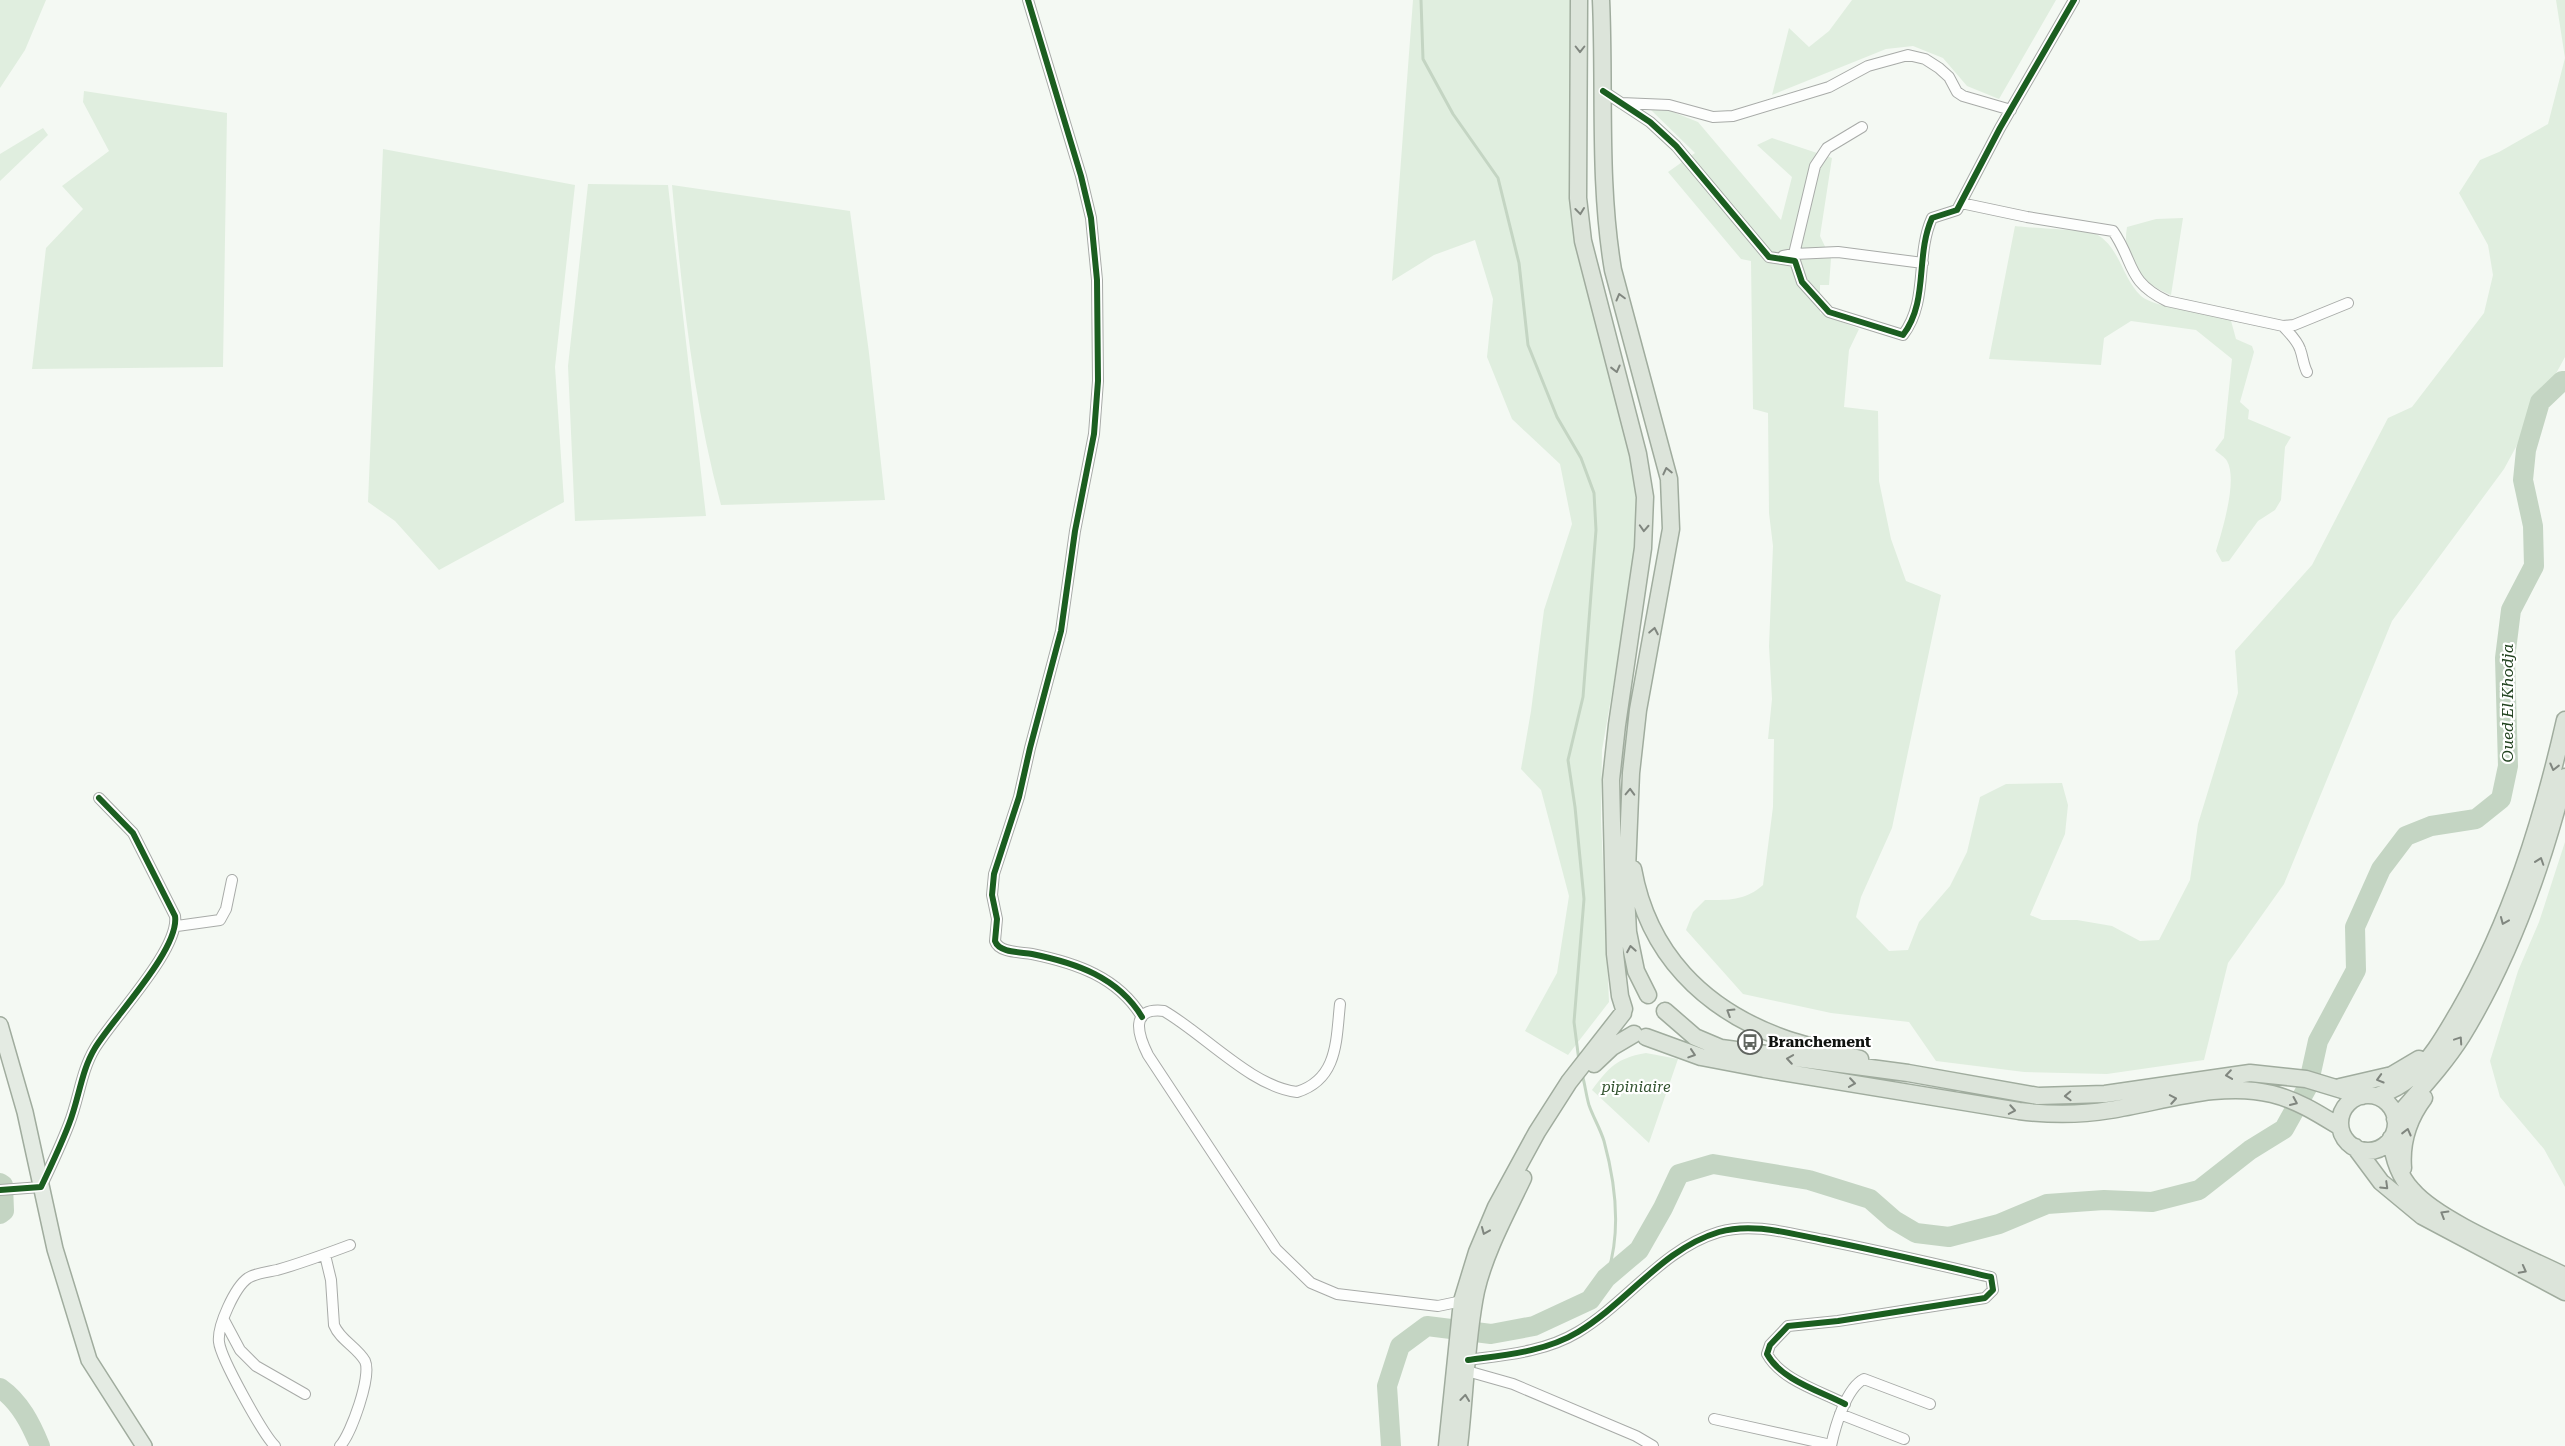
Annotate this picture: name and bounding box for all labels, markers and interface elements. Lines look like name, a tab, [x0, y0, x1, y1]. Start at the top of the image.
one-way arrow	[1575, 45, 1585, 53]
one-way arrow	[1574, 207, 1585, 215]
one-way arrow	[1616, 293, 1626, 301]
one-way arrow	[1610, 365, 1621, 374]
one-way arrow	[1662, 466, 1673, 475]
one-way arrow	[1638, 525, 1649, 533]
one-way arrow	[1648, 627, 1658, 636]
water label: Oued El Khodja	[2498, 643, 2517, 762]
one-way arrow	[2549, 763, 2560, 772]
one-way arrow	[1625, 788, 1635, 796]
one-way arrow	[2534, 857, 2544, 866]
one-way arrow	[2499, 916, 2510, 925]
one-way arrow	[1627, 945, 1637, 954]
one-way arrow	[1727, 1009, 1736, 1018]
bus stop icon: Branchement	[1737, 1029, 1763, 1055]
place label: Branchement	[1768, 1033, 1871, 1051]
one-way arrow	[2452, 1037, 2462, 1046]
one-way arrow	[1687, 1048, 1696, 1058]
one-way arrow	[1786, 1054, 1795, 1064]
one-way arrow	[2225, 1069, 2233, 1080]
one-way arrow	[2376, 1073, 2385, 1084]
one-way arrow	[1848, 1077, 1856, 1088]
park label: pipiniaire	[1600, 1078, 1671, 1096]
one-way arrow	[2064, 1091, 2072, 1102]
one-way arrow	[2169, 1095, 2177, 1105]
one-way arrow	[2289, 1095, 2298, 1106]
one-way arrow	[2007, 1104, 2016, 1115]
one-way arrow	[2401, 1128, 2412, 1137]
one-way arrow	[2379, 1180, 2388, 1189]
one-way arrow	[2440, 1210, 2449, 1220]
one-way arrow	[1481, 1226, 1492, 1235]
one-way arrow	[2517, 1264, 2526, 1274]
one-way arrow	[1459, 1394, 1470, 1402]

